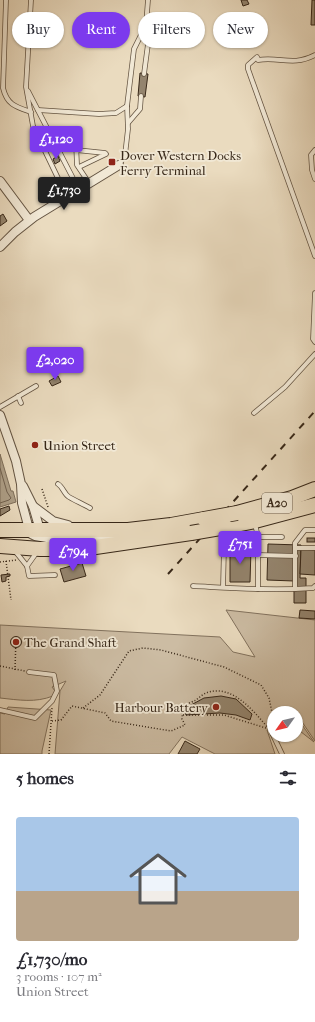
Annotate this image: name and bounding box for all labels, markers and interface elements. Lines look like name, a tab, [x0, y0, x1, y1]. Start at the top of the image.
chip: Buy	[12, 12, 64, 48]
chip: Rent	[72, 12, 130, 48]
chip: Filters	[138, 12, 205, 48]
chip: New	[213, 12, 268, 48]
pin: £1,120	[23, 126, 89, 160]
text: £1,120	[39, 131, 73, 146]
place label: Dover Western Docks Ferry Terminal	[120, 148, 241, 178]
marker: Dover Western Docks Ferry Terminal	[107, 157, 117, 167]
pin: £1,730	[31, 177, 97, 211]
text: £1,730	[47, 182, 81, 197]
pin: £2,020	[22, 347, 88, 381]
text: £2,020	[35, 352, 75, 367]
place label: Union Street	[43, 438, 116, 453]
marker: Union Street	[30, 440, 40, 450]
road number: A20	[262, 493, 292, 513]
pin: £751	[216, 531, 264, 565]
text: £751	[227, 536, 253, 551]
pin: £794	[49, 538, 97, 572]
text: £794	[58, 543, 88, 558]
place label: The Grand Shaft	[24, 635, 117, 650]
marker: The Grand Shaft	[11, 637, 21, 647]
place label: Harbour Battery	[115, 700, 209, 715]
marker: Harbour Battery	[211, 702, 221, 712]
north arrow	[267, 706, 303, 742]
map controls	[267, 706, 303, 742]
icon: filters	[277, 767, 299, 789]
text: 5 homes	[16, 768, 74, 788]
icon: home	[122, 843, 194, 915]
text: £1,730/mo	[16, 949, 87, 969]
text: 3 rooms · 107 m²	[16, 969, 102, 984]
text: Union Street	[16, 984, 89, 999]

